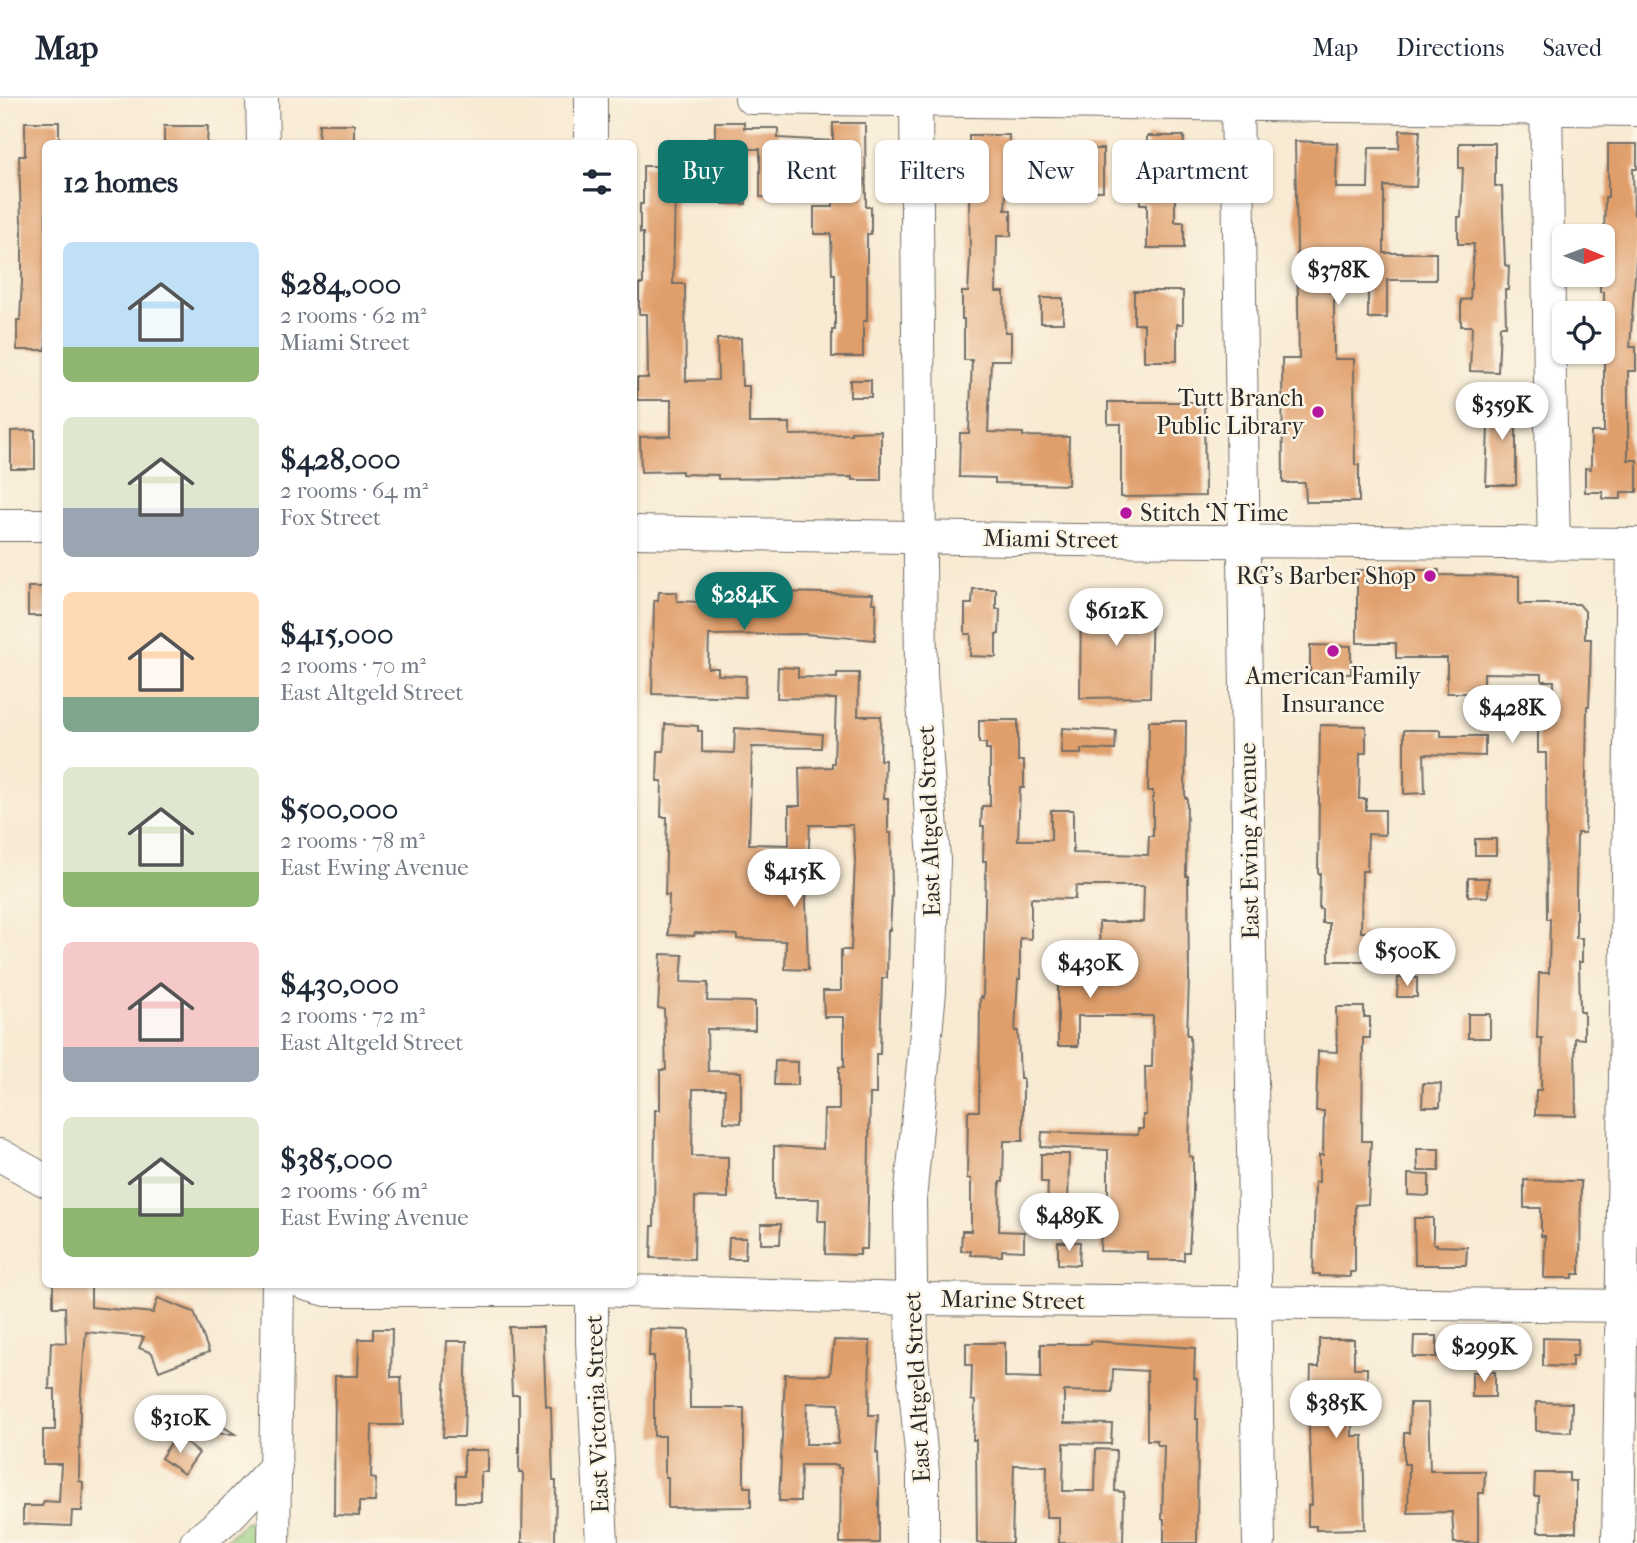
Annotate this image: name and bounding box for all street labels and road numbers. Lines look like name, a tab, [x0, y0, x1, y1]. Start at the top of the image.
street label: Miami Street	[983, 524, 1120, 554]
street label: East Altgeld Street	[912, 724, 946, 917]
street label: East Ewing Avenue	[1233, 742, 1265, 940]
street label: Marine Street	[941, 1285, 1086, 1315]
street label: East Altgeld Street	[898, 1290, 936, 1483]
street label: East Victoria Street	[580, 1314, 614, 1514]

